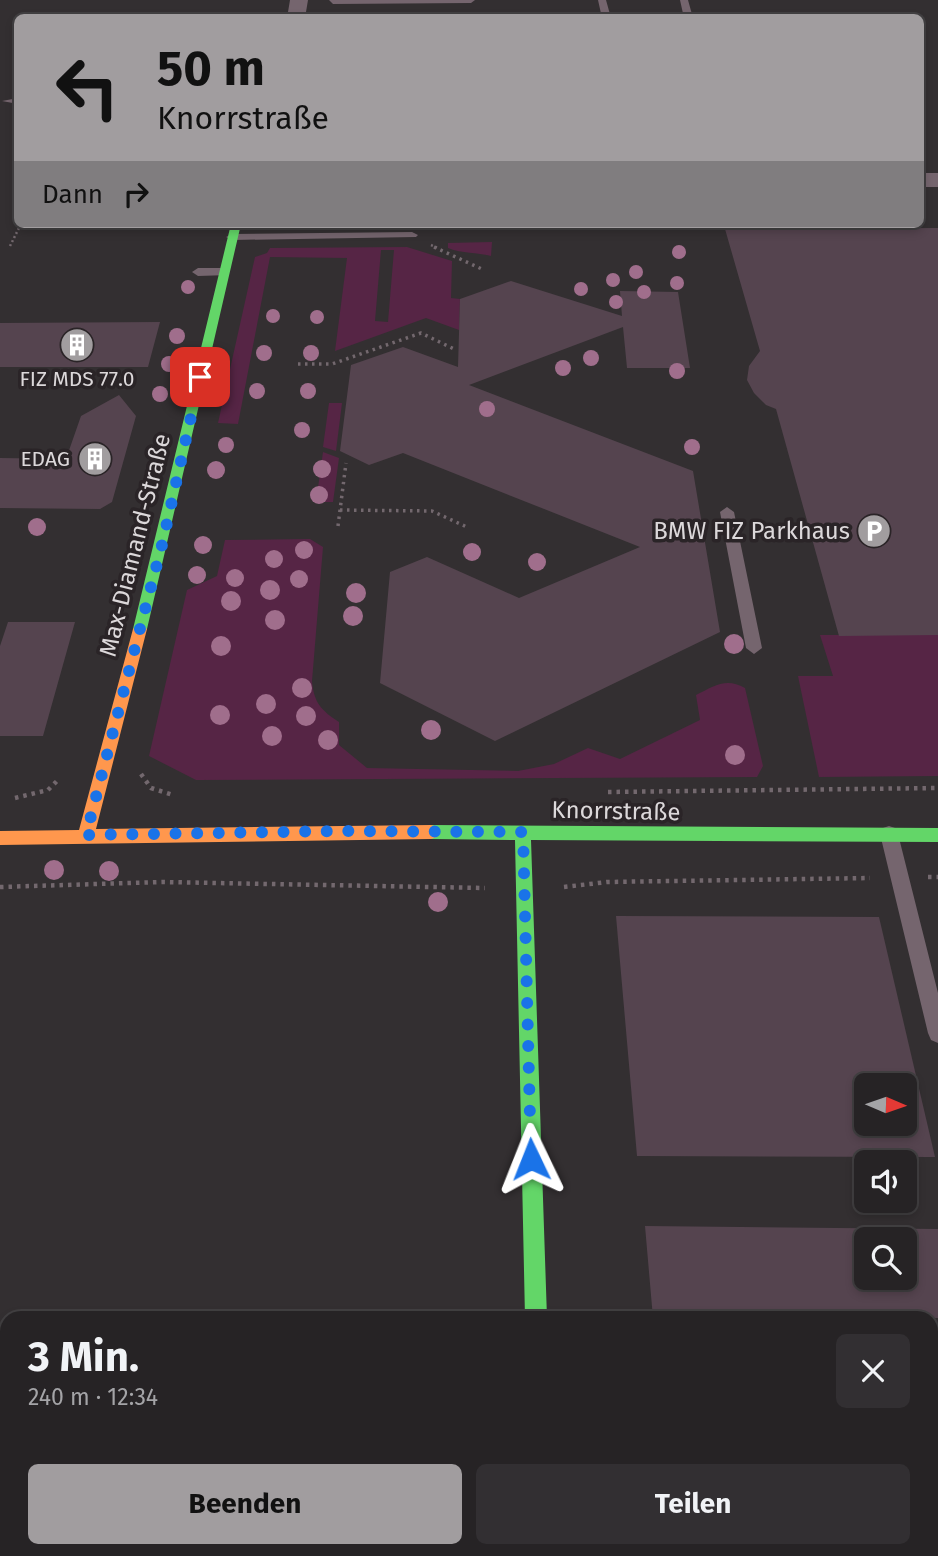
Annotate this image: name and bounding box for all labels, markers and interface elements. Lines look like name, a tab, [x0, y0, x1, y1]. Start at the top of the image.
text: 50 m	[157, 39, 265, 98]
icon: left	[42, 42, 133, 133]
text: Knorrstraße	[157, 99, 329, 137]
icon: right	[117, 175, 155, 213]
text: Dann	[42, 179, 103, 210]
building icon: FIZ MDS 77.0	[58, 326, 96, 364]
pin	[170, 347, 230, 407]
icon: arrive	[181, 358, 219, 396]
place label: FIZ MDS 77.0	[19, 366, 135, 392]
street label: Max-Diamand-Straße	[94, 431, 176, 659]
building icon: EDAG	[76, 440, 114, 478]
place label: EDAG	[20, 446, 70, 472]
parking icon: BMW FIZ Parkhaus	[855, 512, 893, 550]
place label: BMW FIZ Parkhaus	[653, 517, 850, 545]
street label: Knorrstraße	[551, 796, 681, 826]
north arrow	[854, 1073, 917, 1136]
map controls	[854, 1073, 917, 1290]
position arrow	[494, 1122, 568, 1196]
button: sound	[854, 1150, 917, 1213]
button: search	[854, 1227, 917, 1290]
text: 3 Min.	[28, 1332, 139, 1382]
button: close	[836, 1334, 910, 1408]
text: 240 m · 12:34	[28, 1383, 158, 1411]
button: Beenden	[28, 1464, 462, 1544]
button: Teilen	[476, 1464, 910, 1544]

